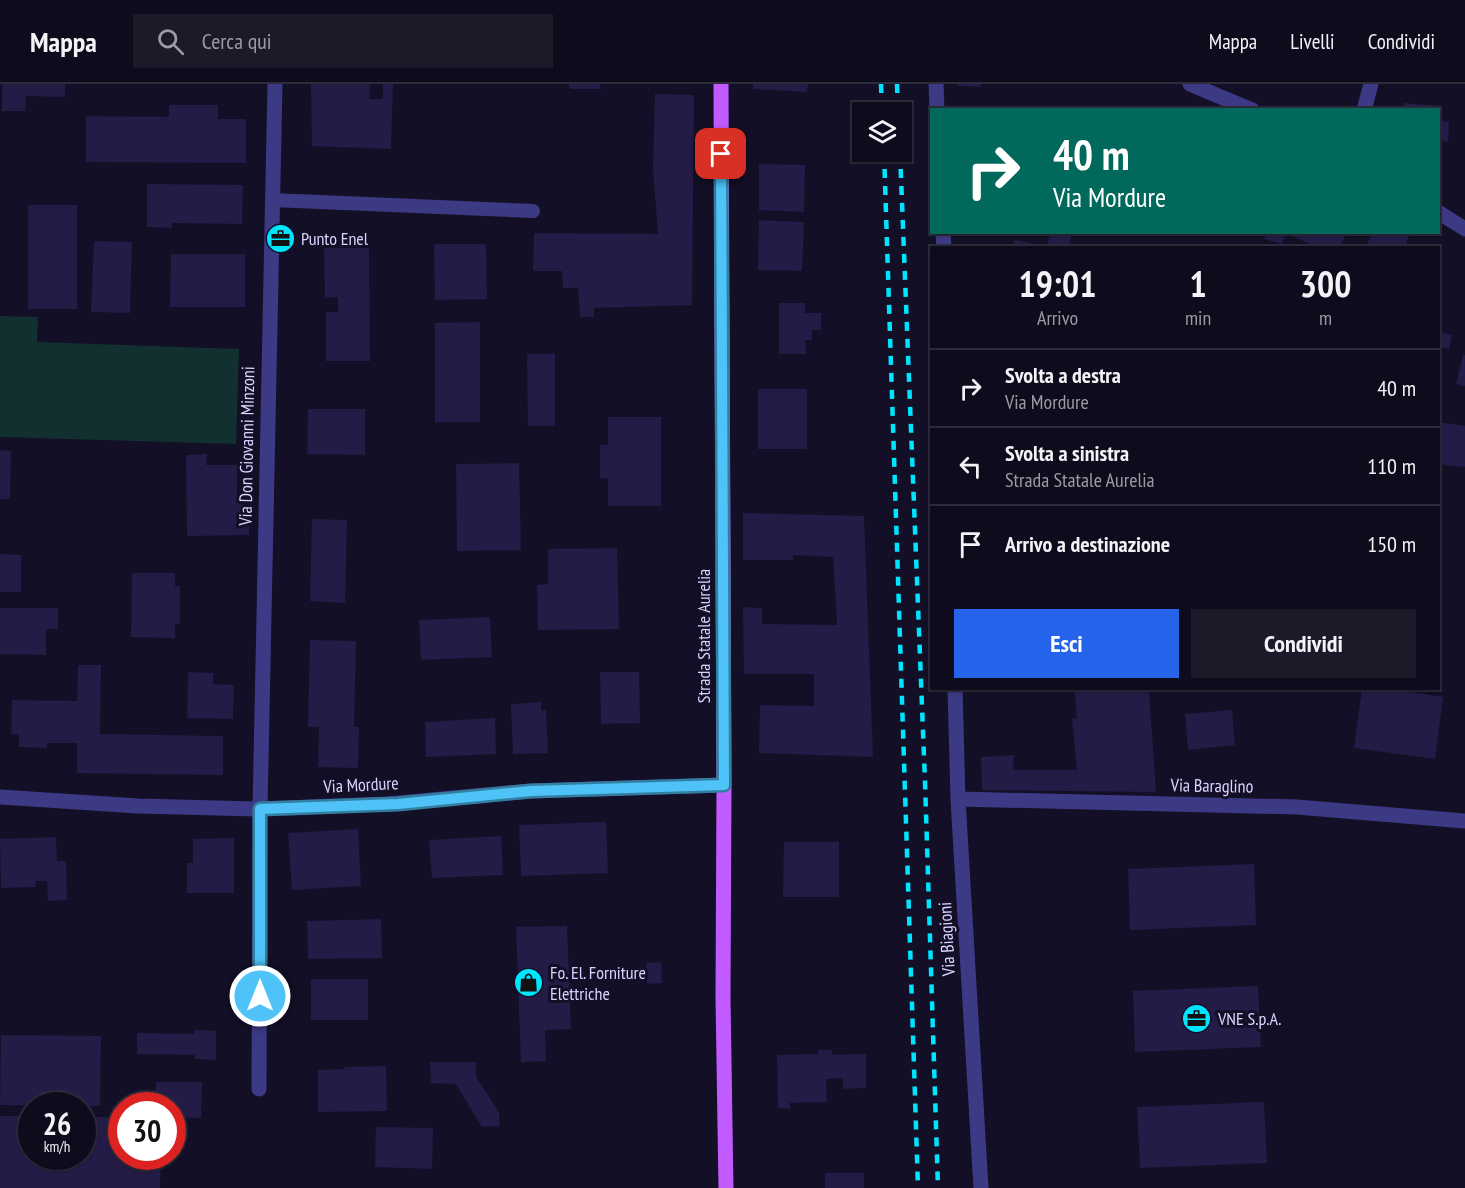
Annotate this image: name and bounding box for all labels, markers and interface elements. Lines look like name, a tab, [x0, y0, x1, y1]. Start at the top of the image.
search box	[133, 14, 553, 68]
text: Mappa	[30, 23, 97, 60]
icon: search	[154, 25, 187, 58]
text: Cerca qui	[202, 27, 271, 55]
text: Mappa	[1209, 28, 1257, 55]
text: Livelli	[1290, 28, 1335, 55]
text: Condividi	[1368, 28, 1435, 55]
map controls	[852, 102, 912, 162]
button: layers	[852, 102, 912, 162]
text: 40 m	[1053, 127, 1130, 182]
pin	[695, 128, 746, 179]
icon: right	[954, 132, 1032, 210]
icon: arrive	[704, 137, 737, 170]
text: Via Mordure	[1053, 180, 1166, 214]
office icon: Punto Enel	[264, 223, 296, 255]
place label: Punto Enel	[301, 227, 369, 250]
text: 19:01	[1019, 260, 1096, 307]
text: 1	[1189, 260, 1207, 307]
text: 300	[1300, 260, 1351, 307]
text: Arrivo	[1037, 305, 1078, 331]
text: min	[1185, 305, 1211, 331]
text: m	[1319, 305, 1332, 331]
text: Svolta a destra	[1005, 361, 1121, 389]
street label: Via Don Giovanni Minzoni	[234, 366, 259, 527]
icon: right	[954, 372, 987, 405]
text: 40 m	[1377, 374, 1416, 402]
text: Via Mordure	[1005, 389, 1089, 415]
text: Svolta a sinistra	[1005, 439, 1129, 467]
icon: left	[954, 450, 987, 483]
text: 110 m	[1367, 452, 1416, 480]
text: Strada Statale Aurelia	[1005, 467, 1155, 493]
icon: arrive	[954, 528, 987, 561]
text: Arrivo a destinazione	[1005, 530, 1170, 558]
text: 150 m	[1367, 530, 1416, 558]
street label: Strada Statale Aurelia	[692, 569, 715, 703]
button: Esci	[954, 609, 1179, 678]
button: Condividi	[1191, 609, 1416, 678]
street label: Via Mordure	[322, 771, 399, 798]
street label: Via Baraglino	[1170, 773, 1254, 798]
street label: Via Biagioni	[933, 901, 960, 978]
place label: Fo. El. Forniture Elettriche	[550, 961, 646, 1005]
position arrow	[228, 964, 292, 1028]
shop icon: Fo. El. Forniture Elettriche	[513, 967, 545, 999]
office icon: VNE S.p.A.	[1181, 1003, 1213, 1035]
place label: VNE S.p.A.	[1217, 1007, 1282, 1030]
speed limit sign: 30	[108, 1092, 186, 1170]
text: 26	[43, 1104, 71, 1143]
text: km/h	[44, 1137, 70, 1156]

